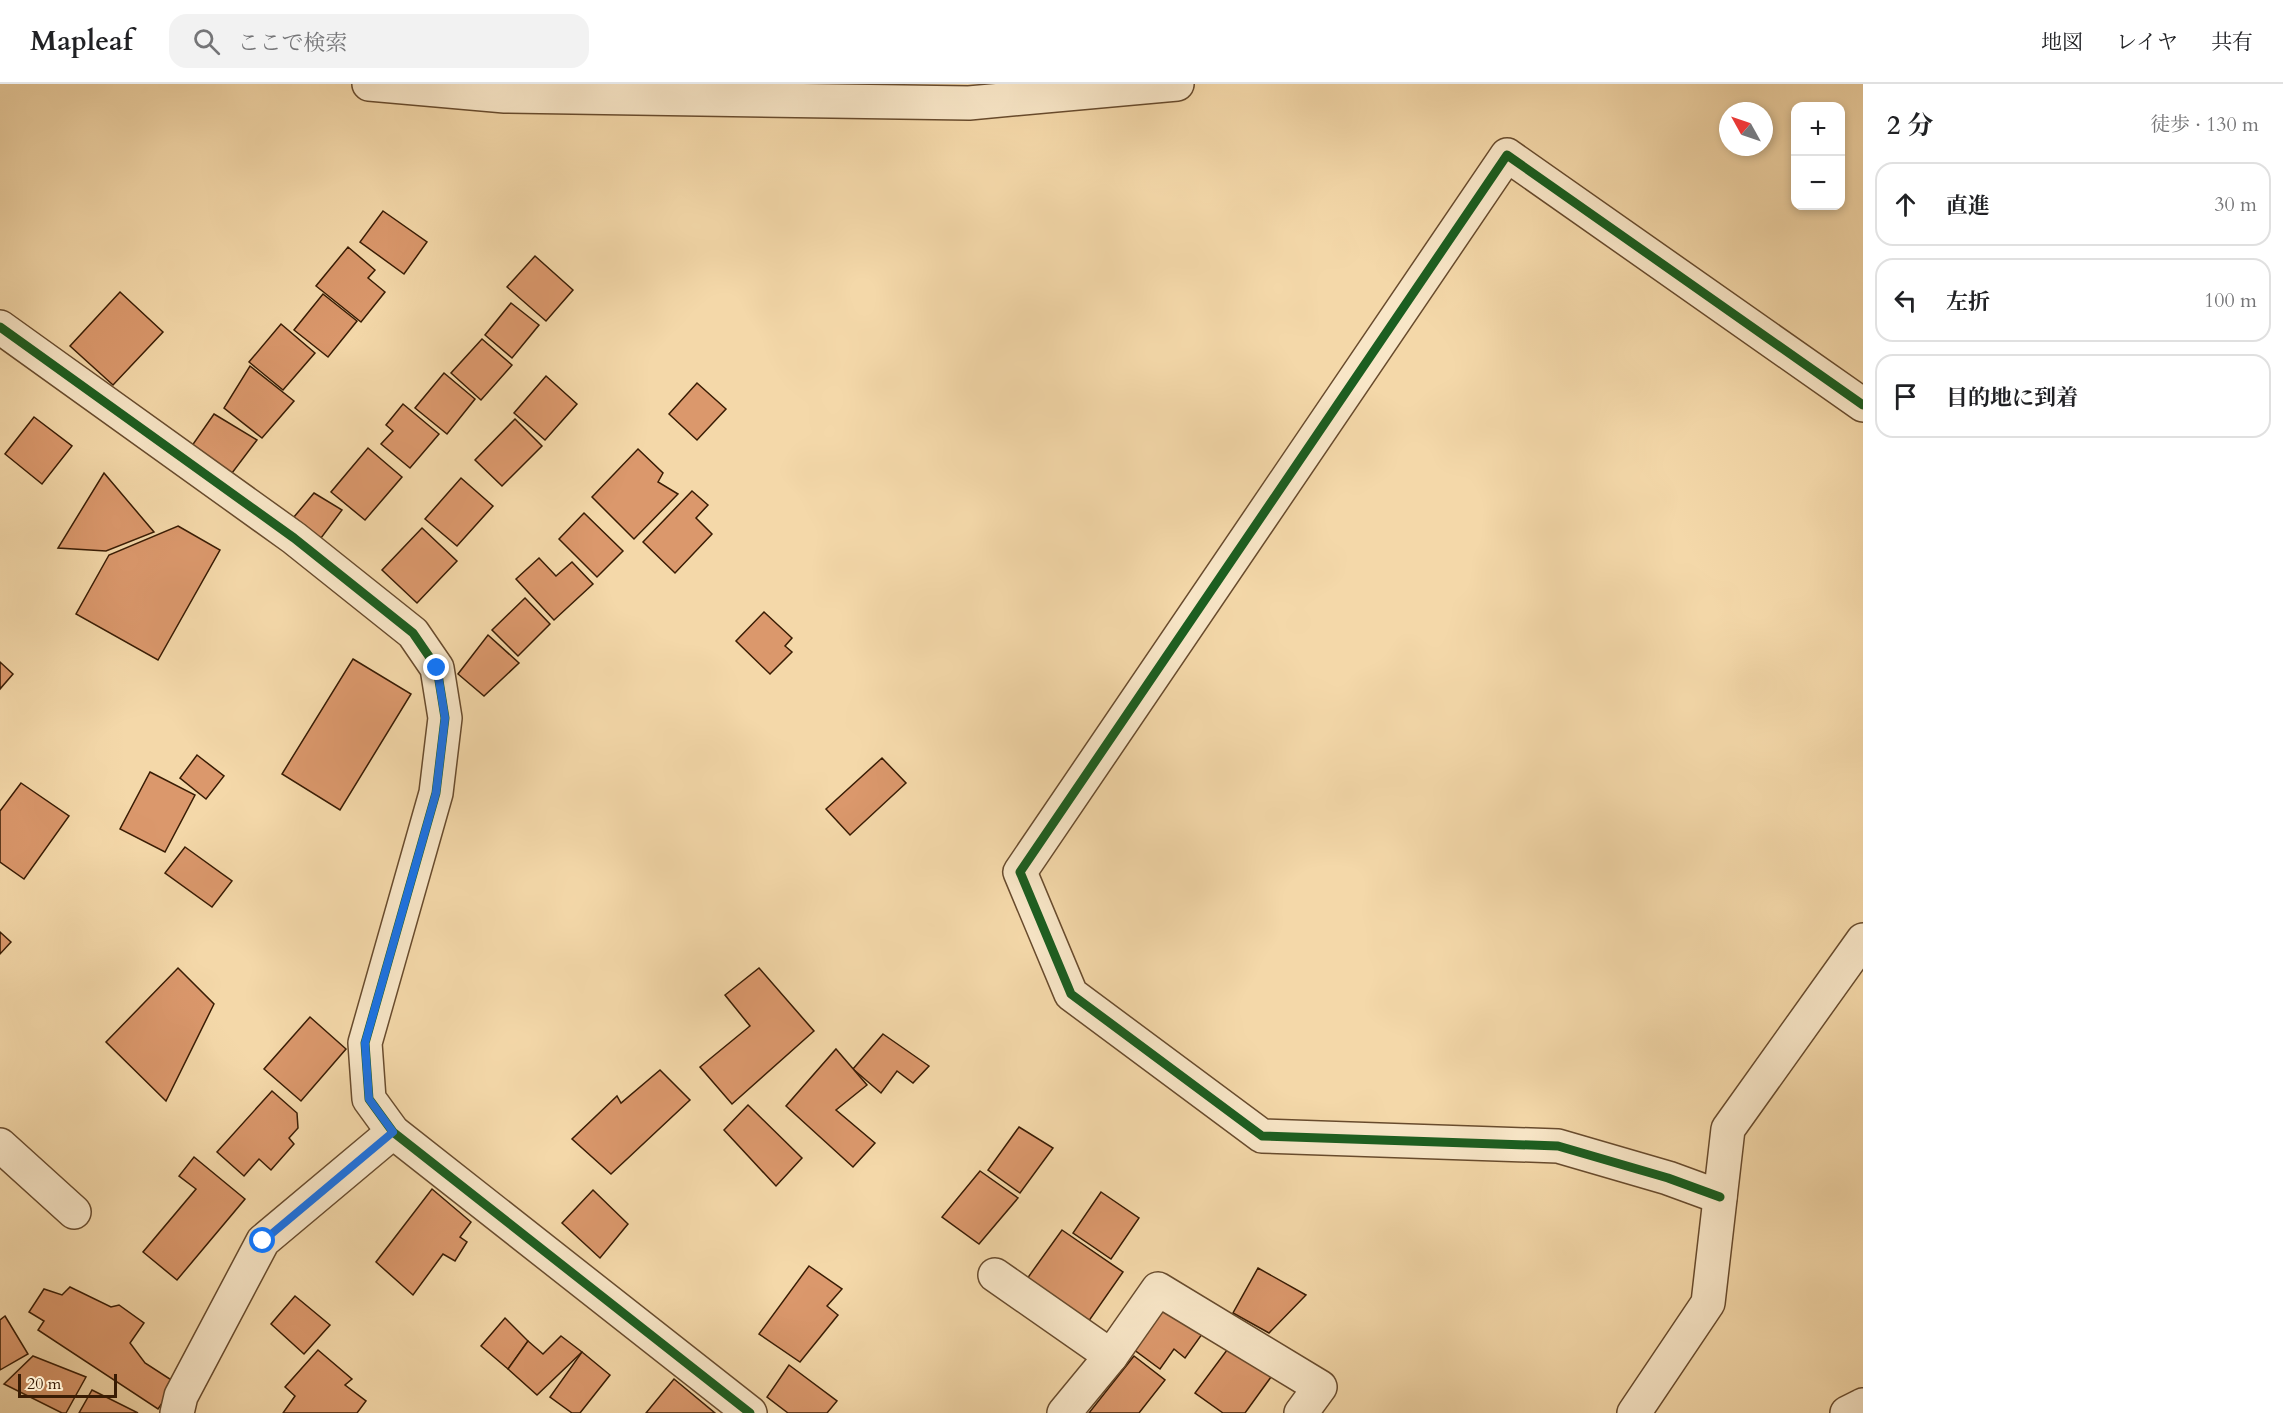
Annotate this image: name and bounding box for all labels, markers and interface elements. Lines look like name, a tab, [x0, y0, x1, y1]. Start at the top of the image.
search box	[169, 14, 589, 68]
text: Mapleaf	[30, 22, 133, 60]
icon: search	[190, 25, 223, 58]
text: ここで検索	[238, 28, 348, 58]
text: 地図	[2041, 28, 2083, 57]
text: レイヤ	[2116, 28, 2178, 57]
text: 共有	[2211, 28, 2253, 57]
north arrow	[1719, 102, 1773, 156]
map controls	[1791, 102, 1845, 210]
button: +	[1791, 102, 1845, 156]
text: 2 分	[1887, 108, 1933, 143]
text: 徒歩 · 130 m	[2150, 111, 2259, 138]
button: −	[1791, 156, 1845, 210]
icon: ahead	[1889, 188, 1922, 221]
text: 直進	[1946, 191, 1990, 221]
text: 30 m	[2214, 191, 2257, 218]
icon: left	[1889, 284, 1922, 317]
text: 左折	[1946, 287, 1990, 317]
text: 100 m	[2204, 287, 2257, 314]
icon: arrive	[1889, 380, 1922, 413]
text: 目的地に到着	[1946, 383, 2078, 413]
route end	[423, 654, 449, 680]
route start	[249, 1227, 275, 1253]
scale bar	[18, 1371, 117, 1398]
text: 20 m	[27, 1373, 61, 1395]

